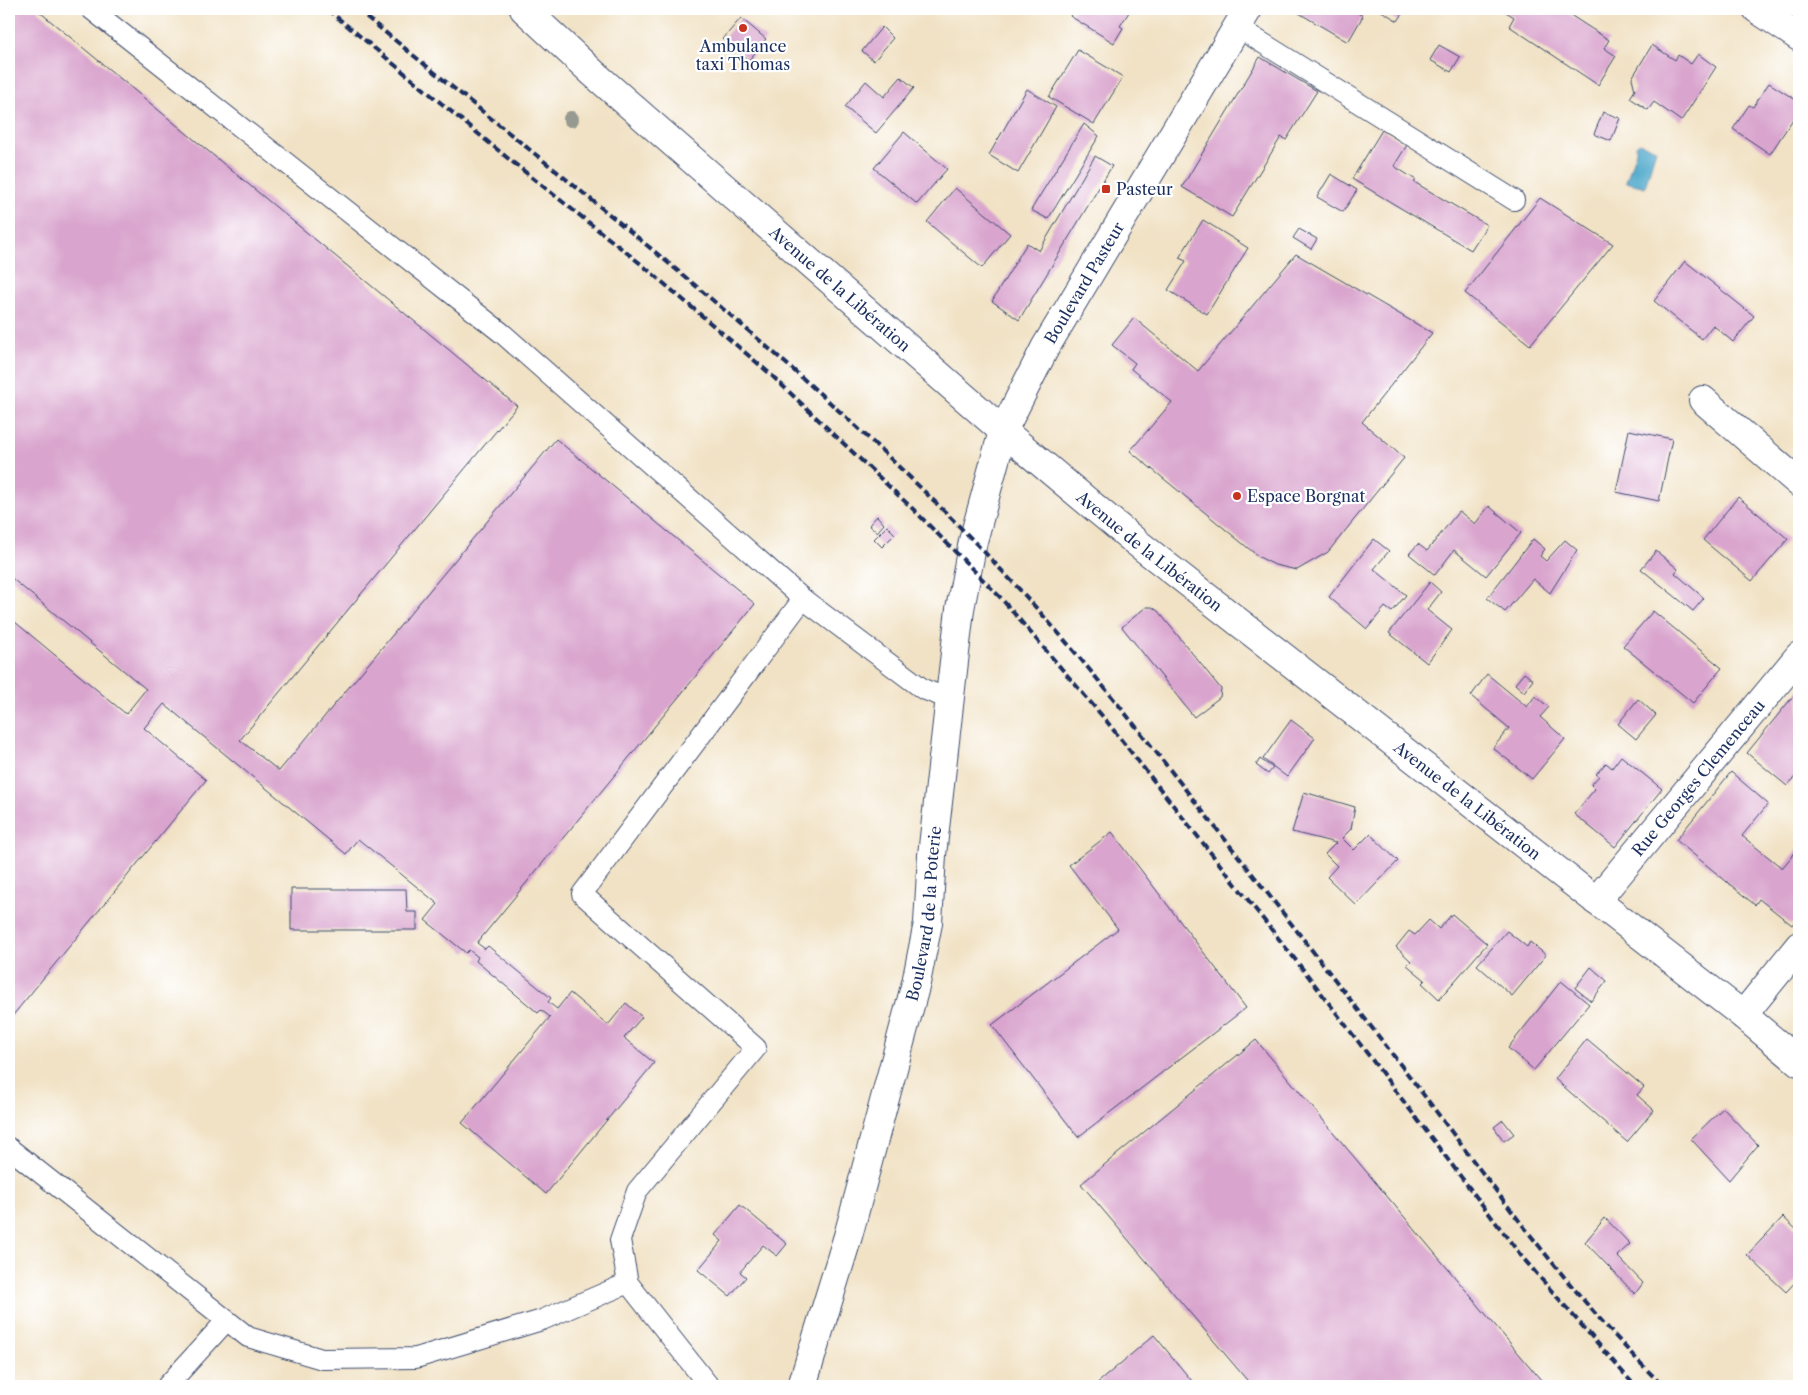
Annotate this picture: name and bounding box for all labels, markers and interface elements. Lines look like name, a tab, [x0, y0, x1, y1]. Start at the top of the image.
marker: Ambulance taxi Thomas	[737, 22, 749, 34]
place label: Ambulance taxi Thomas	[696, 36, 790, 74]
place label: Pasteur	[1116, 179, 1173, 199]
marker: Pasteur	[1100, 183, 1112, 195]
street label: Boulevard Pasteur	[1040, 218, 1128, 347]
street label: Avenue de la Libération	[765, 221, 915, 356]
street label: Avenue de la Libération	[1072, 486, 1226, 616]
place label: Espace Borgnat	[1247, 486, 1365, 506]
marker: Espace Borgnat	[1231, 490, 1243, 502]
street label: Rue Georges Clemenceau	[1627, 695, 1769, 860]
street label: Avenue de la Libération	[1389, 736, 1545, 864]
street label: Boulevard de la Poterie	[902, 825, 945, 1003]

